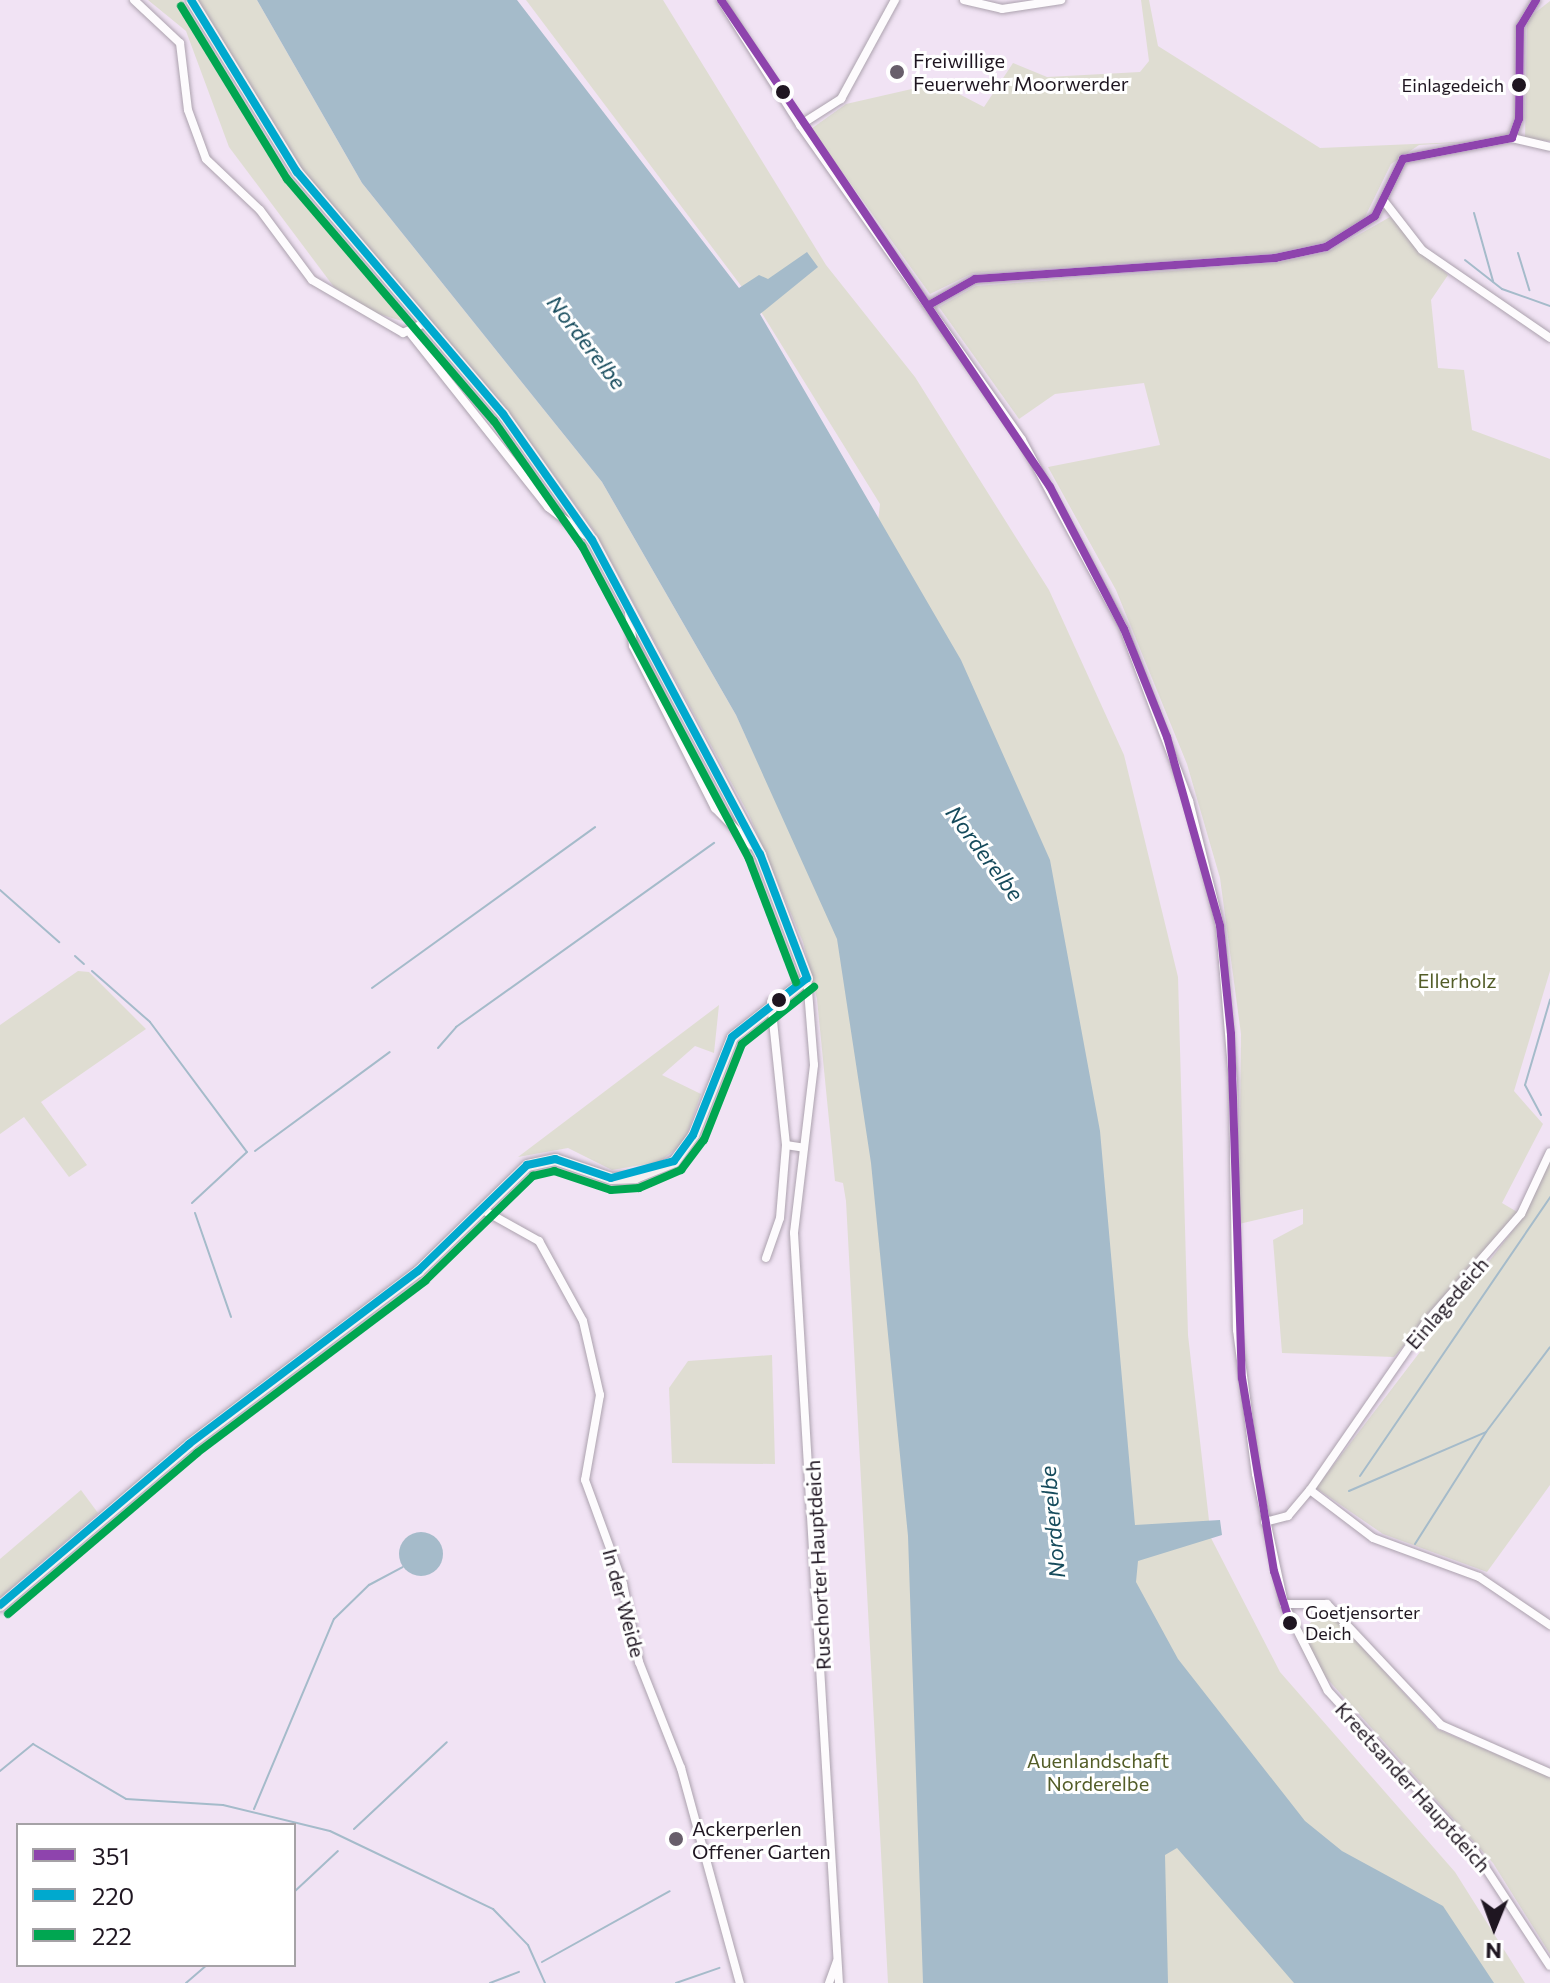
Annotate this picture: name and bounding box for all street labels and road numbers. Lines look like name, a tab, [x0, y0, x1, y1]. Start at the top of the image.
street label: Einlagedeich	[1401, 1252, 1493, 1354]
street label: Ruschorter Hauptdeich	[801, 1459, 835, 1671]
street label: In der Weide	[598, 1546, 650, 1660]
street label: Kreetsander Hauptdeich	[1330, 1697, 1496, 1877]

